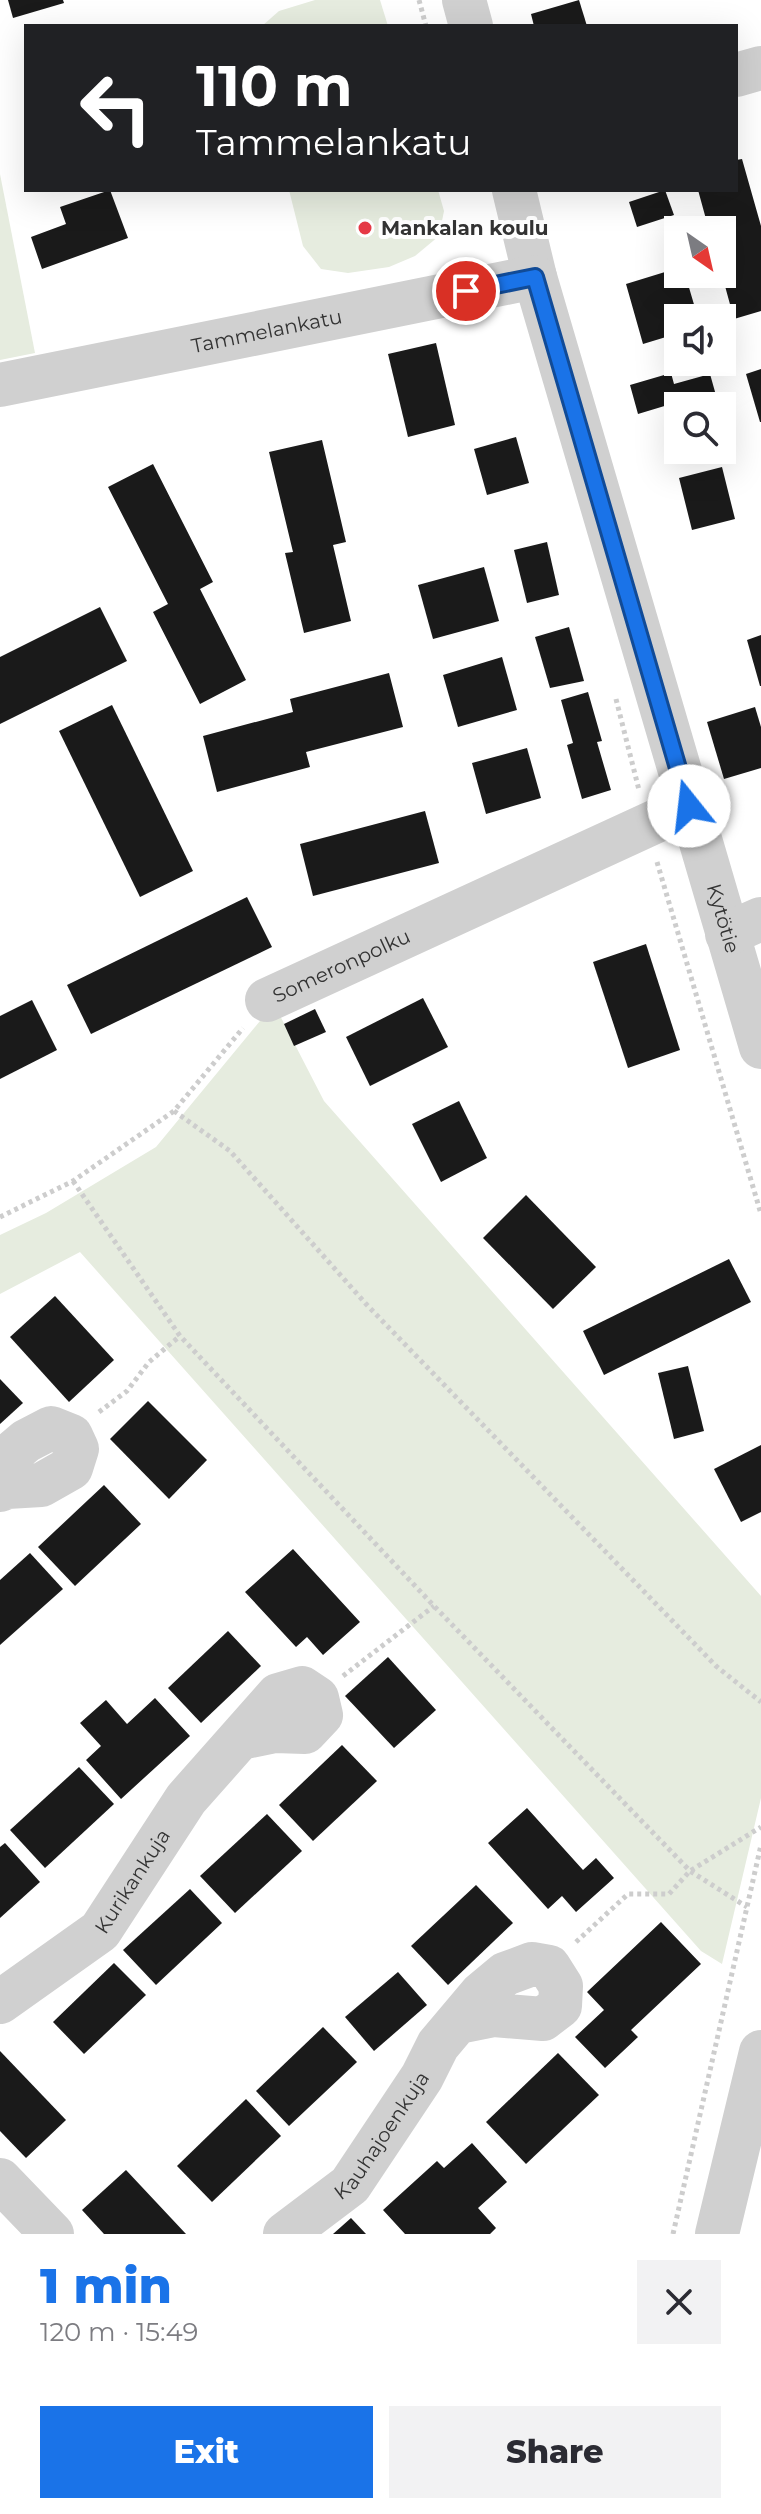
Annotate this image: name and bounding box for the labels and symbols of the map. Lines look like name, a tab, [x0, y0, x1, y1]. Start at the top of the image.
place label: Mankalan koulu	[381, 216, 549, 240]
north arrow	[664, 216, 736, 288]
marker: Mankalan koulu	[356, 219, 374, 237]
pin	[432, 257, 500, 325]
street label: Tammelankatu	[189, 304, 344, 358]
position arrow	[647, 764, 731, 848]
street label: Kytötie	[702, 881, 745, 956]
street label: Someronpolku	[269, 924, 414, 1008]
street label: Kurikankuja	[90, 1824, 175, 1938]
street label: Kauhajoenkuja	[329, 2067, 434, 2205]

